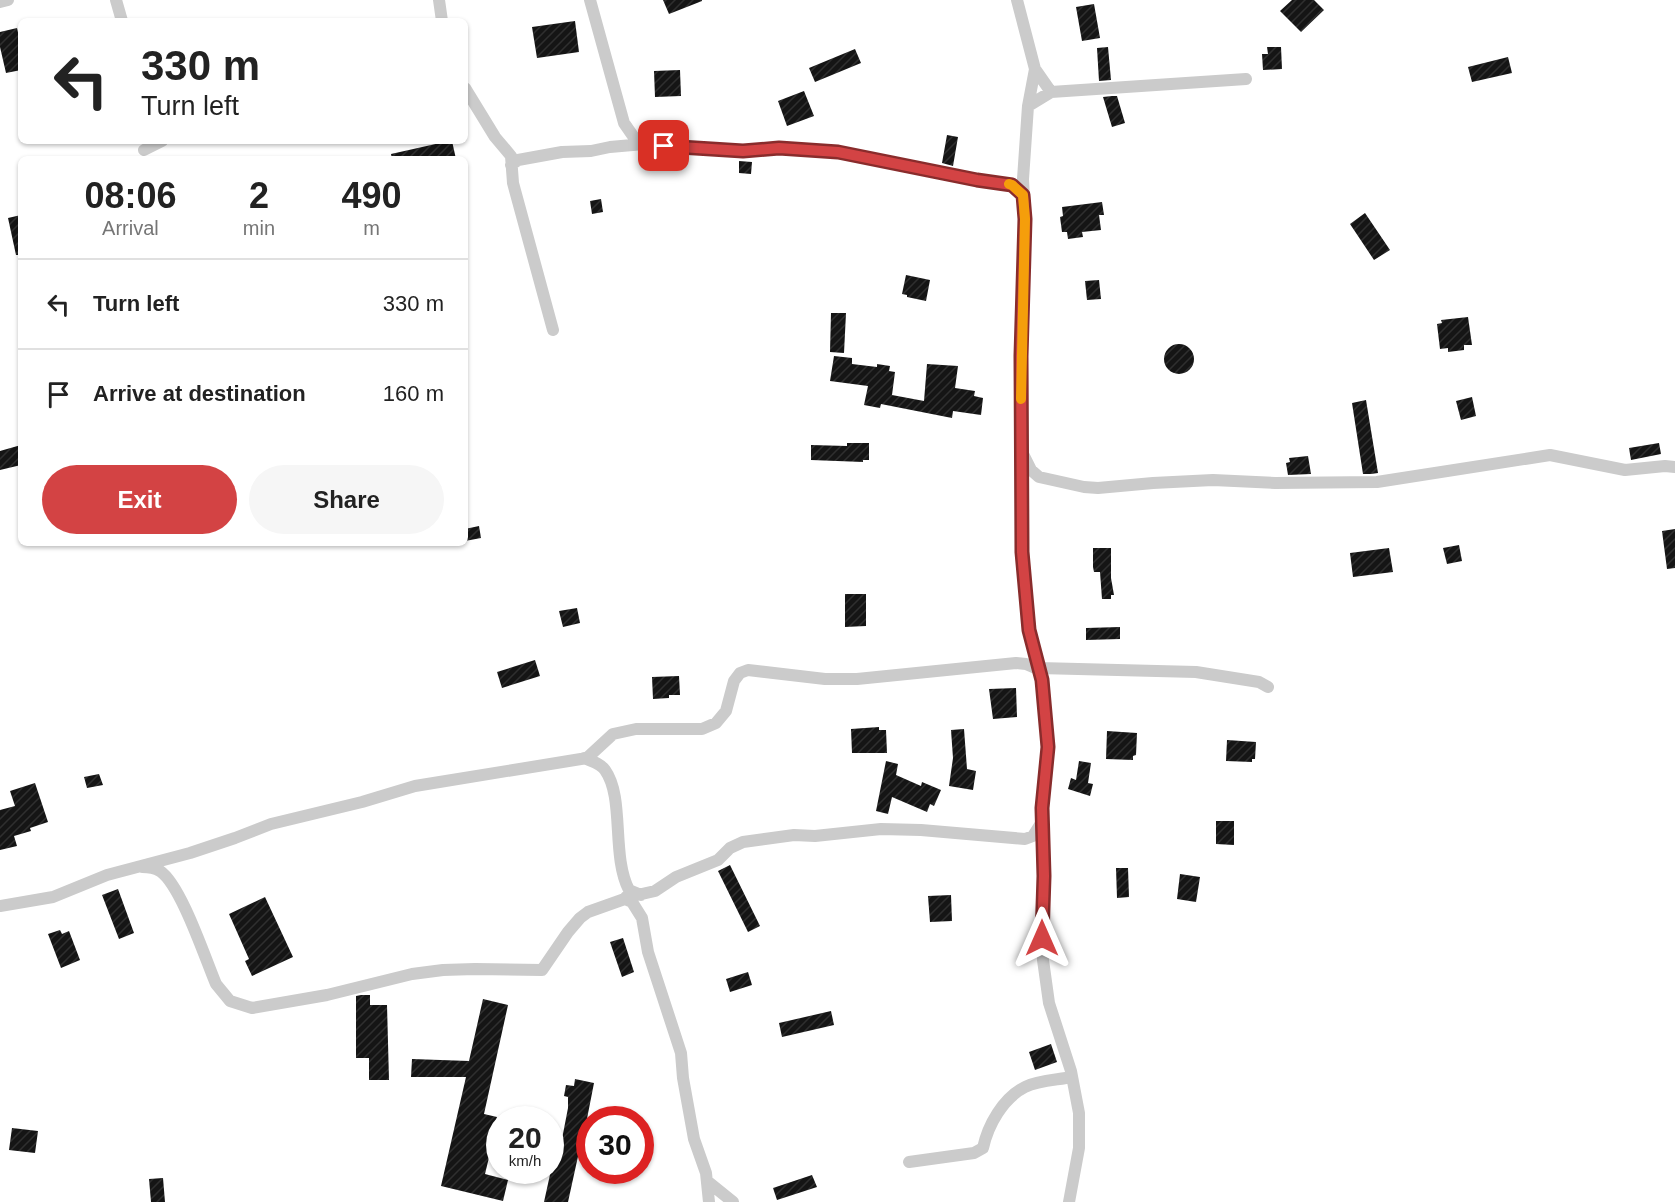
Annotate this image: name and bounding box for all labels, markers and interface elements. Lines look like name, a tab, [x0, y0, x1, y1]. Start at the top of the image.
icon: left	[42, 42, 120, 120]
text: 330 m	[141, 42, 260, 89]
text: Turn left	[141, 91, 239, 121]
pin	[638, 120, 689, 171]
icon: arrive	[647, 129, 680, 162]
text: 08:06	[84, 175, 176, 216]
text: 2	[249, 175, 269, 216]
text: 490	[341, 175, 402, 216]
text: Arrival	[102, 217, 159, 239]
text: min	[243, 217, 275, 239]
text: m	[363, 217, 380, 239]
icon: left	[42, 288, 75, 321]
text: Turn left	[93, 291, 179, 316]
text: 330 m	[383, 291, 444, 316]
icon: arrive	[42, 378, 75, 411]
text: Arrive at destination	[93, 381, 306, 406]
text: 160 m	[383, 381, 444, 406]
button: Exit	[42, 465, 237, 534]
button: Share	[249, 465, 444, 534]
position arrow	[1010, 906, 1074, 970]
speed limit sign: 30	[576, 1106, 654, 1184]
text: 20	[508, 1121, 542, 1154]
text: km/h	[509, 1152, 541, 1169]

